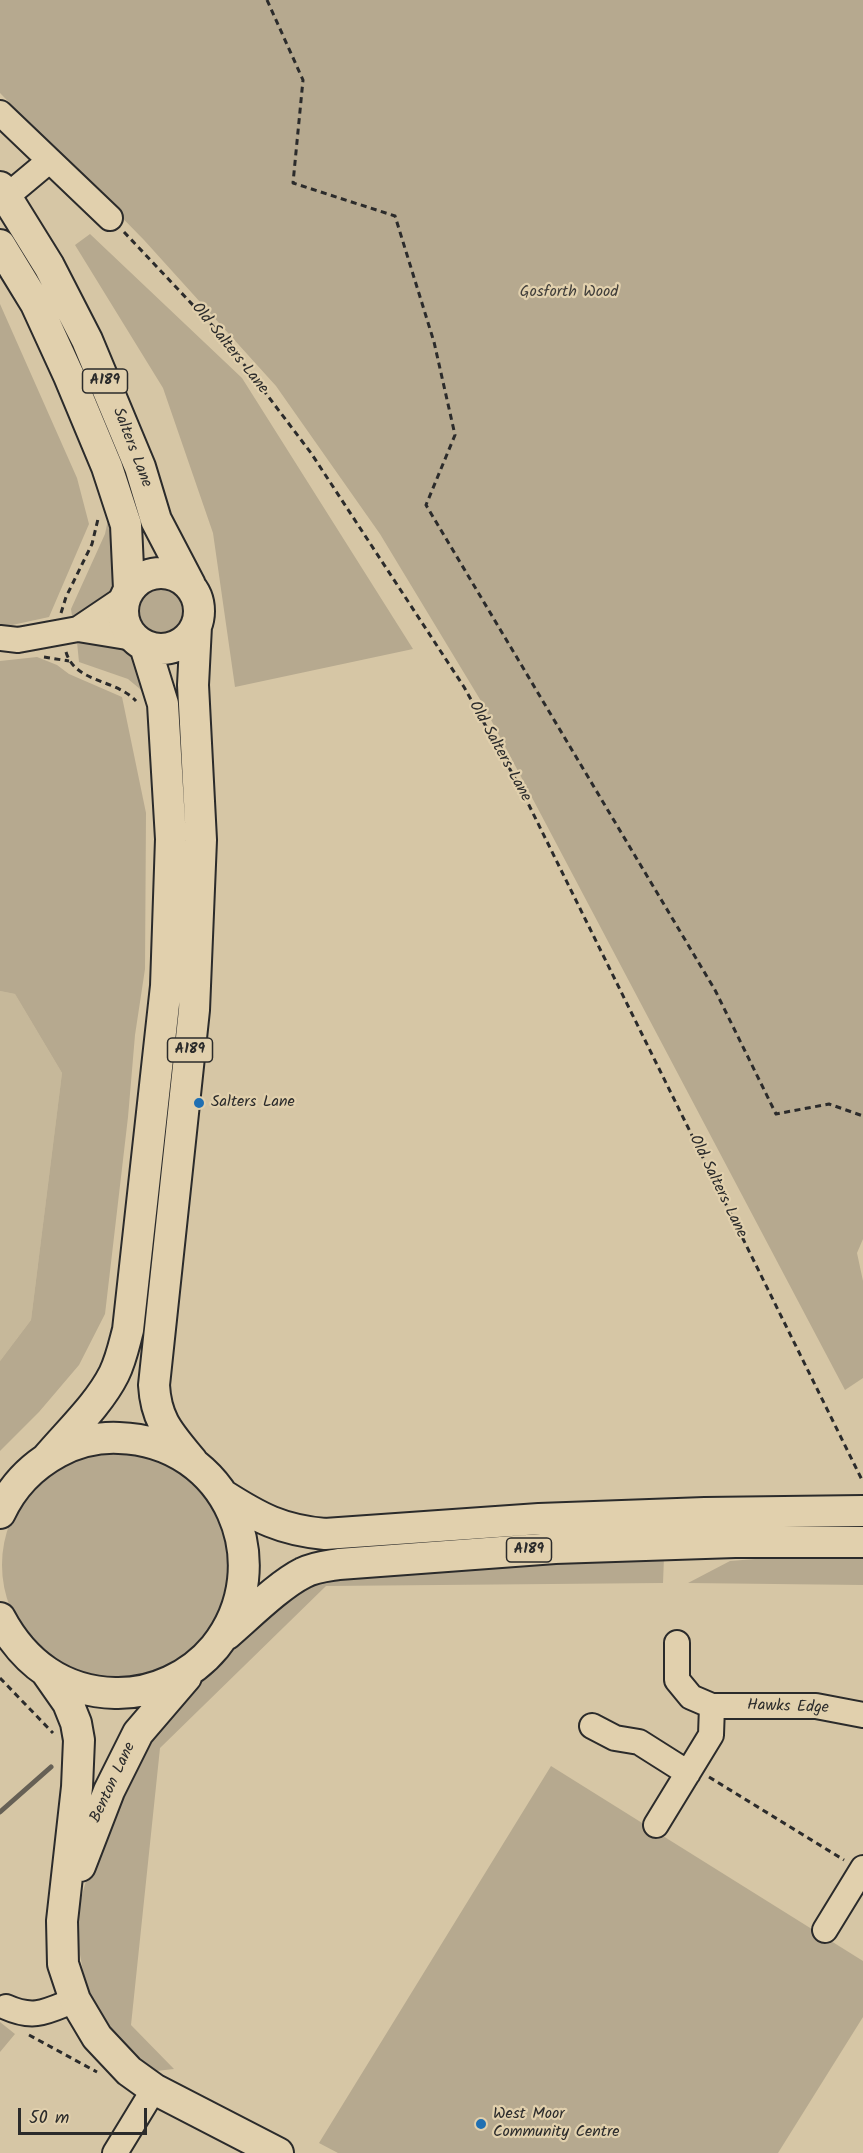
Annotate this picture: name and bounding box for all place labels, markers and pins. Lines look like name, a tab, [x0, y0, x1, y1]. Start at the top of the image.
place label: Salters Lane	[211, 1093, 295, 1113]
marker: Salters Lane	[192, 1096, 206, 1110]
place label: West Moor Community Centre	[493, 2105, 619, 2143]
marker: West Moor Community Centre	[474, 2117, 488, 2131]

